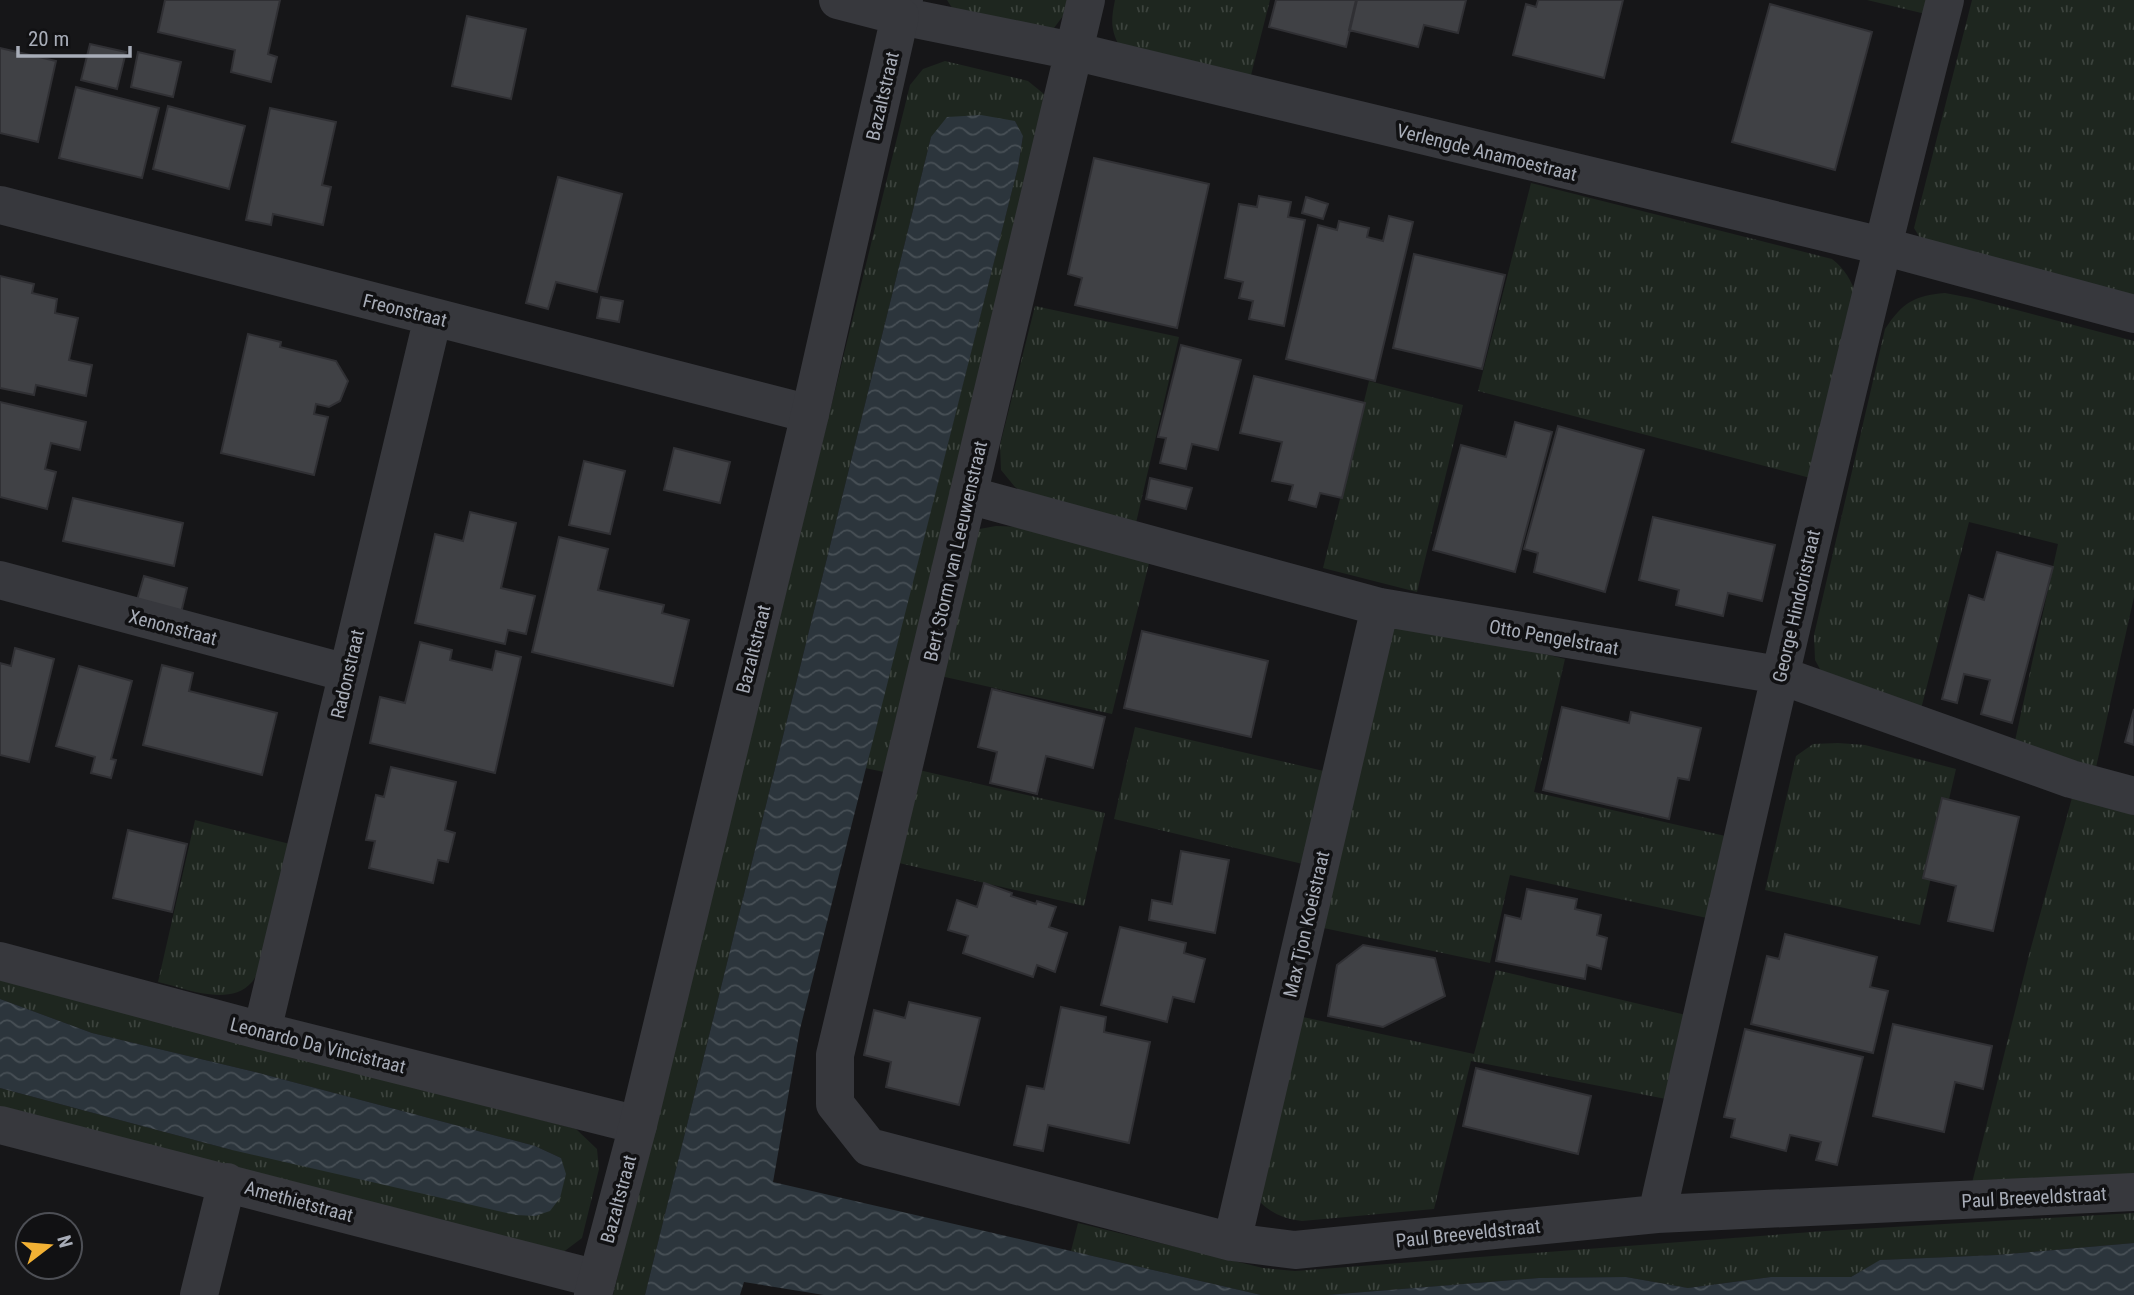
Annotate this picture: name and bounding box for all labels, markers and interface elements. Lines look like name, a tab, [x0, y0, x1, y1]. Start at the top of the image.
scale bar	[18, 14, 130, 58]
text: 20 m	[28, 27, 69, 51]
street label: Bazaltstraat	[861, 49, 904, 143]
street label: Verlengde Anamoestraat	[1394, 119, 1579, 186]
street label: Freonstraat	[361, 289, 449, 332]
street label: Bert Storm van Leeuwenstraat	[919, 439, 992, 664]
street label: George Hindoristraat	[1768, 528, 1825, 685]
street label: Bazaltstraat	[731, 602, 776, 696]
street label: Xenonstraat	[126, 605, 220, 650]
street label: Otto Pengelstraat	[1487, 615, 1620, 660]
street label: Radonstraat	[326, 627, 369, 721]
street label: Max Tjon Koeistraat	[1278, 849, 1335, 1000]
street label: Leonardo Da Vincistraat	[228, 1013, 408, 1078]
street label: Bazaltstraat	[596, 1152, 641, 1246]
street label: Amethietstraat	[242, 1176, 356, 1227]
street label: Paul Breeveldstraat	[1961, 1182, 2107, 1213]
north arrow	[14, 1211, 84, 1281]
street label: Paul Breeveldstraat	[1395, 1214, 1542, 1253]
text: N	[52, 1233, 78, 1250]

